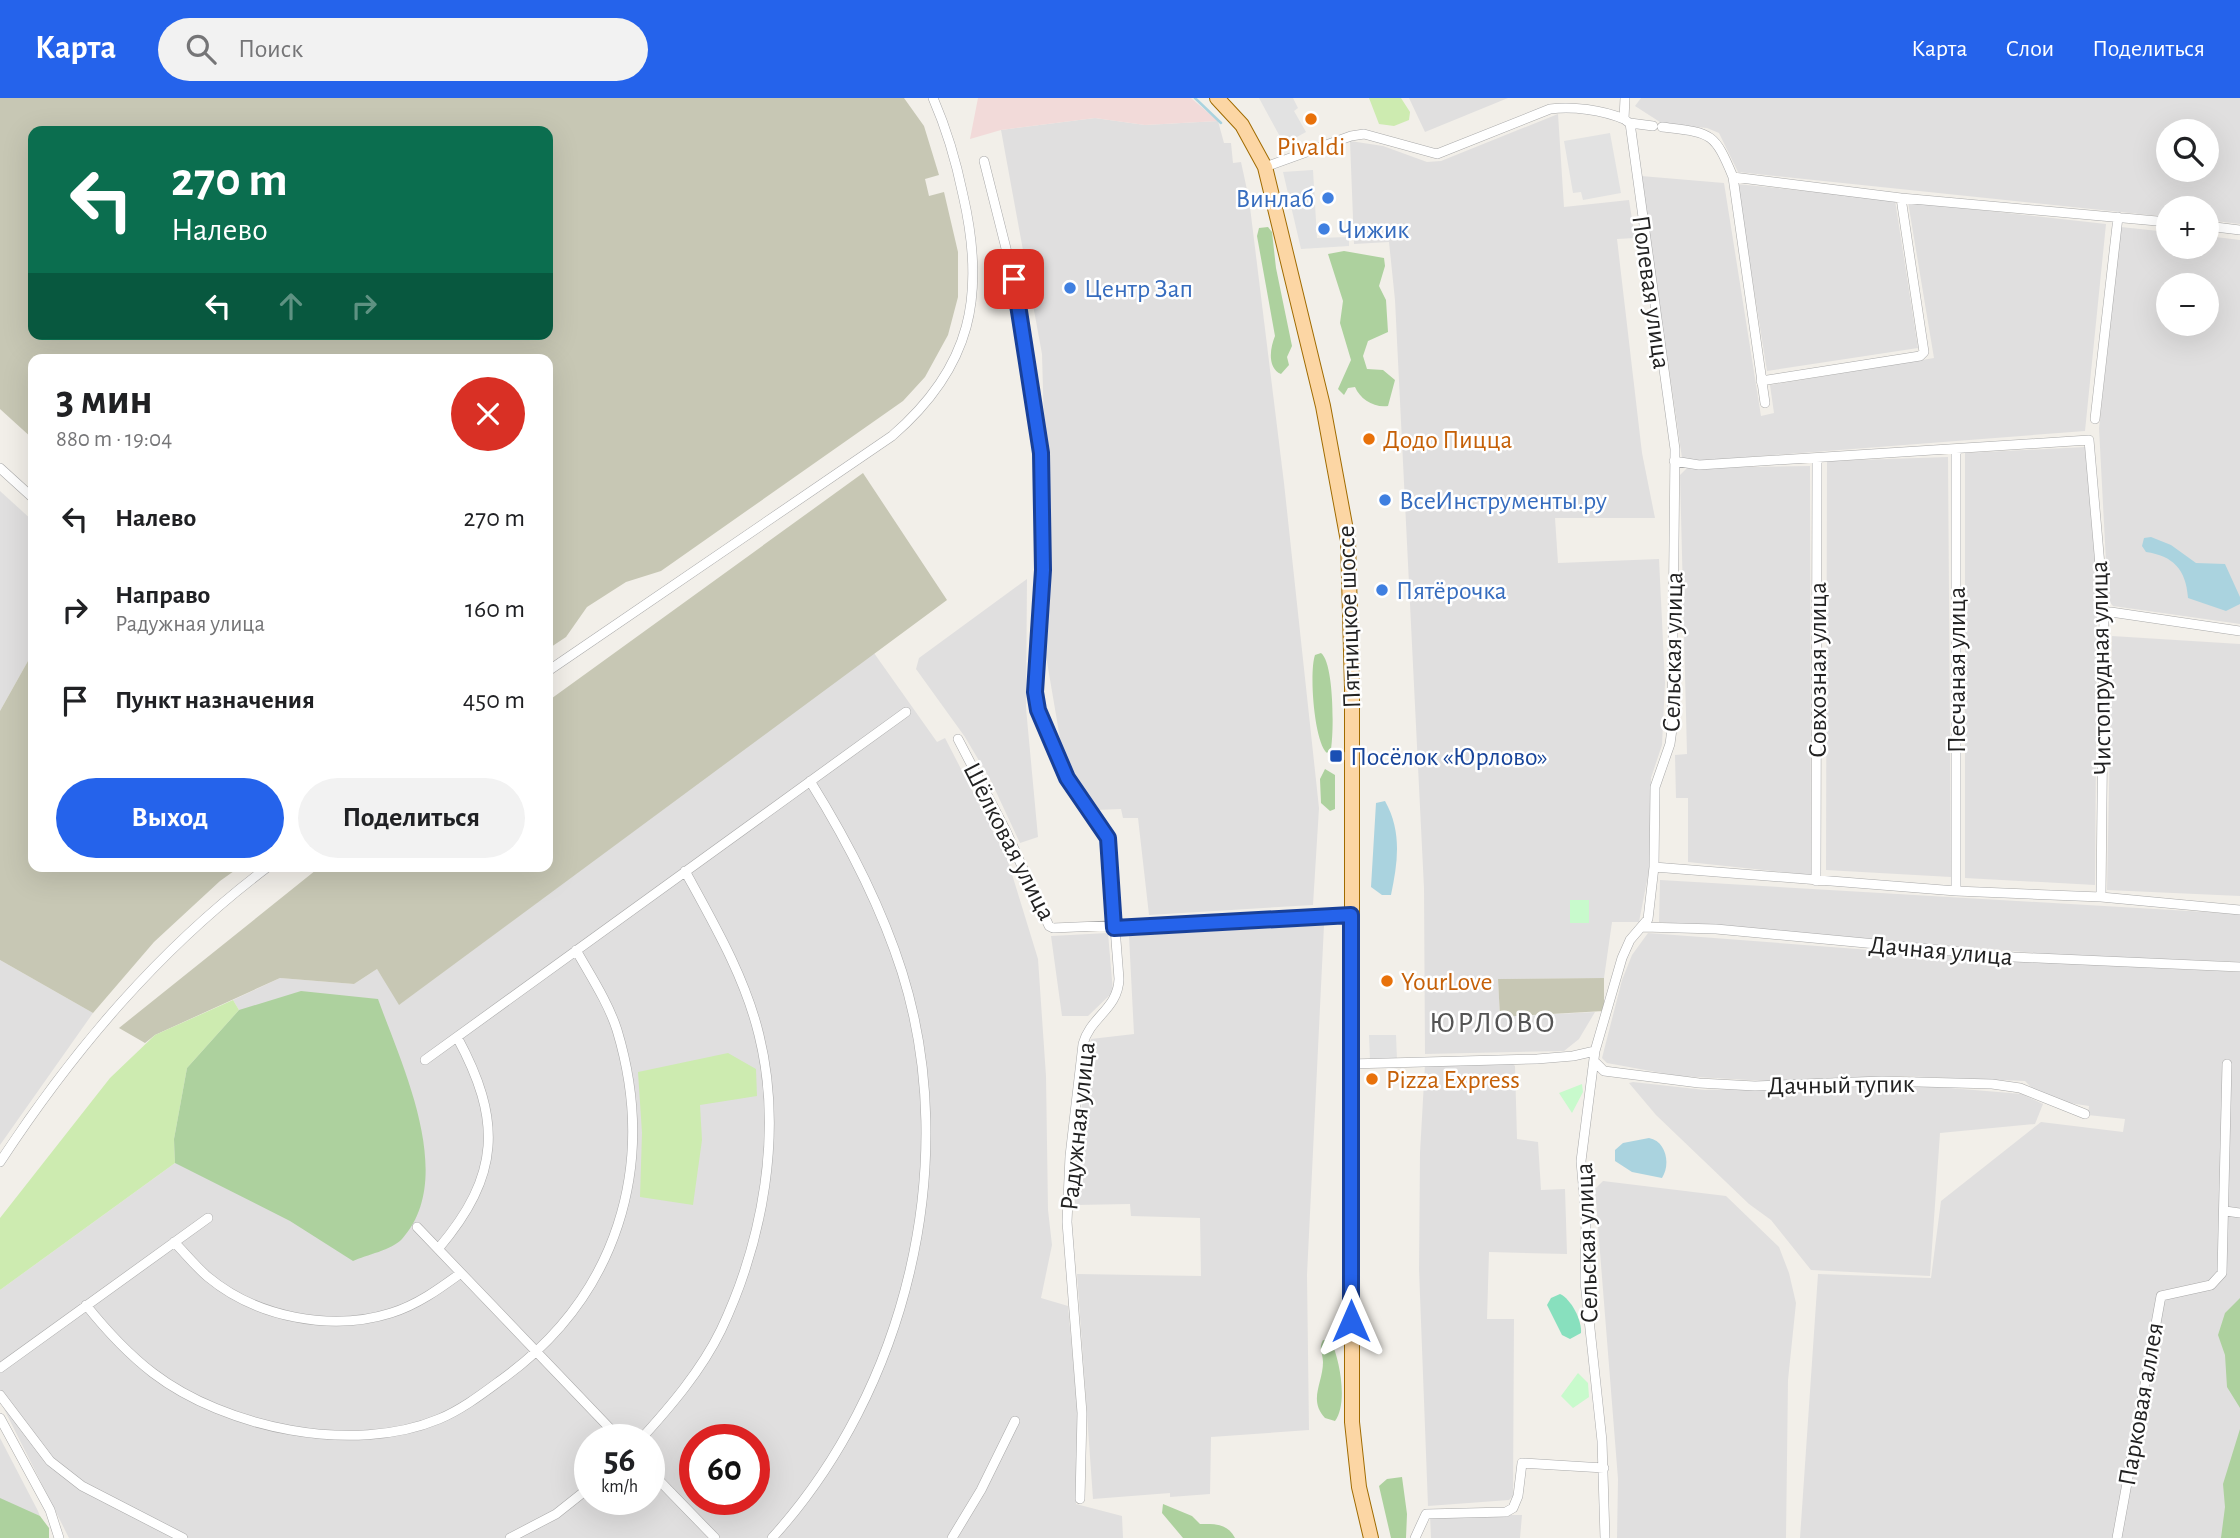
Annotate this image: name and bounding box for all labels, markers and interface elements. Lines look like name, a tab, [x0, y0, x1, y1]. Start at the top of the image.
search box	[158, 18, 648, 81]
icon: search	[182, 30, 220, 68]
text: Карта	[35, 32, 116, 65]
text: Поиск	[238, 36, 303, 62]
text: Карта	[1911, 37, 1967, 61]
text: Слои	[2005, 37, 2054, 61]
text: Поделиться	[2092, 37, 2205, 61]
marker: Pivaldi	[1303, 111, 1319, 127]
map controls	[2156, 119, 2219, 336]
button: search	[2156, 119, 2219, 182]
place label: Pivaldi	[1277, 134, 1345, 160]
icon: left	[56, 154, 147, 245]
text: 270 m	[171, 156, 288, 205]
place label: Винлаб	[1235, 186, 1314, 212]
marker: Винлаб	[1320, 190, 1336, 206]
button: +	[2156, 196, 2219, 259]
text: Налево	[171, 214, 268, 246]
street label: Полевая улица	[1627, 214, 1675, 371]
place label: Чижик	[1338, 217, 1409, 243]
marker: Чижик	[1316, 221, 1332, 237]
pin	[984, 249, 1044, 309]
icon: arrive	[995, 260, 1033, 298]
button: −	[2156, 273, 2219, 336]
place label: Центр Зап	[1084, 276, 1193, 302]
marker: Центр Зап	[1062, 280, 1078, 296]
icon: left	[199, 287, 237, 325]
icon: ahead	[272, 287, 310, 325]
icon: right	[345, 287, 383, 325]
button: close	[451, 377, 525, 451]
text: 3 мин	[56, 379, 153, 421]
place label: Додо Пицца	[1383, 427, 1512, 453]
text: 880 m · 19:04	[56, 428, 172, 451]
marker: Додо Пицца	[1361, 431, 1377, 447]
place label: ВсеИнструменты.ру	[1399, 488, 1607, 514]
marker: ВсеИнструменты.ру	[1377, 492, 1393, 508]
icon: left	[56, 500, 94, 538]
text: Налево	[115, 505, 196, 531]
text: 270 m	[464, 505, 525, 531]
street label: Пятницкое шоссе	[1333, 525, 1365, 709]
street label: Чистопрудная улица	[2086, 560, 2116, 775]
street label: Сельская улица	[1659, 571, 1687, 733]
place label: Пятёрочка	[1396, 578, 1507, 604]
text: Направо	[115, 582, 210, 608]
marker: Пятёрочка	[1374, 582, 1390, 598]
street label: Совхозная улица	[1805, 582, 1831, 758]
street label: Песчаная улица	[1944, 587, 1970, 753]
icon: right	[56, 591, 94, 629]
text: 160 m	[465, 596, 525, 622]
text: Радужная улица	[115, 613, 265, 636]
icon: arrive	[56, 682, 94, 720]
text: Пункт назначения	[115, 687, 315, 713]
text: 450 m	[463, 687, 525, 713]
place label: Посёлок «Юрлово»	[1350, 744, 1548, 770]
marker: Посёлок «Юрлово»	[1328, 748, 1344, 764]
street label: Шёлковая улица	[958, 758, 1060, 925]
button: Выход	[56, 778, 284, 858]
button: Поделиться	[298, 778, 525, 858]
street label: Дачная улица	[1868, 932, 2014, 970]
place label: YourLove	[1401, 969, 1492, 995]
marker: YourLove	[1379, 973, 1395, 989]
district label: ЮРЛОВО	[1429, 1008, 1557, 1038]
street label: Радужная улица	[1056, 1040, 1100, 1212]
place label: Pizza Express	[1386, 1067, 1520, 1093]
marker: Pizza Express	[1364, 1071, 1380, 1087]
street label: Дачный тупик	[1767, 1071, 1915, 1099]
street label: Сельская улица	[1571, 1162, 1603, 1324]
position arrow	[1314, 1284, 1388, 1358]
street label: Парковая аллея	[2114, 1320, 2168, 1488]
speed limit sign: 60	[679, 1424, 770, 1515]
text: 56	[603, 1443, 636, 1478]
text: km/h	[601, 1478, 638, 1496]

